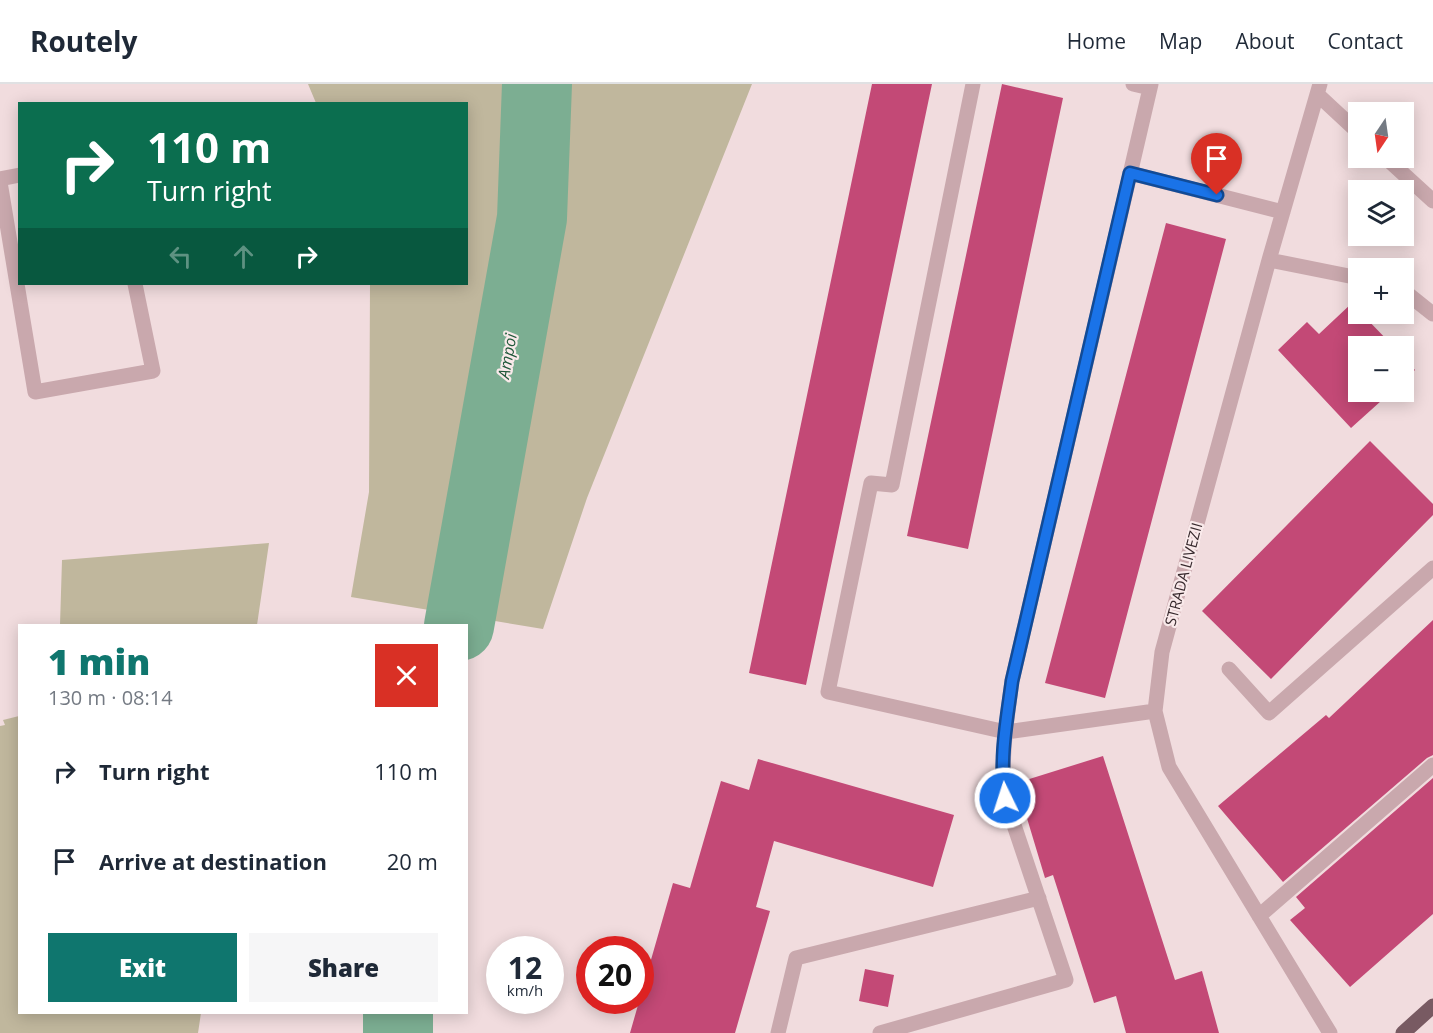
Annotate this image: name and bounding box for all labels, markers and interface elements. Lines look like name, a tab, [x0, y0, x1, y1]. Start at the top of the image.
text: Routely	[30, 22, 137, 60]
text: Home	[1067, 27, 1126, 55]
text: Map	[1159, 27, 1202, 55]
text: About	[1235, 27, 1295, 55]
text: Contact	[1328, 27, 1403, 55]
north arrow	[1348, 102, 1414, 168]
map controls	[1348, 102, 1414, 402]
text: 110 m	[147, 118, 271, 175]
icon: right	[48, 126, 126, 204]
pin	[1191, 133, 1242, 195]
icon: arrive	[1200, 142, 1233, 175]
text: Turn right	[147, 172, 272, 209]
button: layers	[1348, 180, 1414, 246]
icon: left	[164, 240, 197, 273]
icon: ahead	[227, 240, 260, 273]
icon: right	[290, 240, 323, 273]
button: +	[1348, 258, 1414, 324]
water label: Ampoi	[492, 331, 522, 381]
button: −	[1348, 336, 1414, 402]
street label: STRADA LIVEZII	[1160, 520, 1206, 628]
text: 1 min	[48, 637, 150, 686]
button: close	[375, 644, 438, 707]
text: 130 m · 08:14	[48, 684, 173, 711]
icon: right	[48, 755, 81, 788]
text: Turn right	[99, 756, 210, 786]
text: 110 m	[374, 756, 438, 786]
position arrow	[973, 766, 1037, 830]
icon: arrive	[48, 845, 81, 878]
text: Arrive at destination	[99, 846, 327, 876]
text: 20 m	[387, 846, 438, 876]
button: Exit	[48, 933, 237, 1002]
button: Share	[249, 933, 438, 1002]
speed limit sign: 20	[576, 936, 654, 1014]
text: 12	[508, 947, 542, 988]
text: km/h	[507, 980, 543, 1000]

